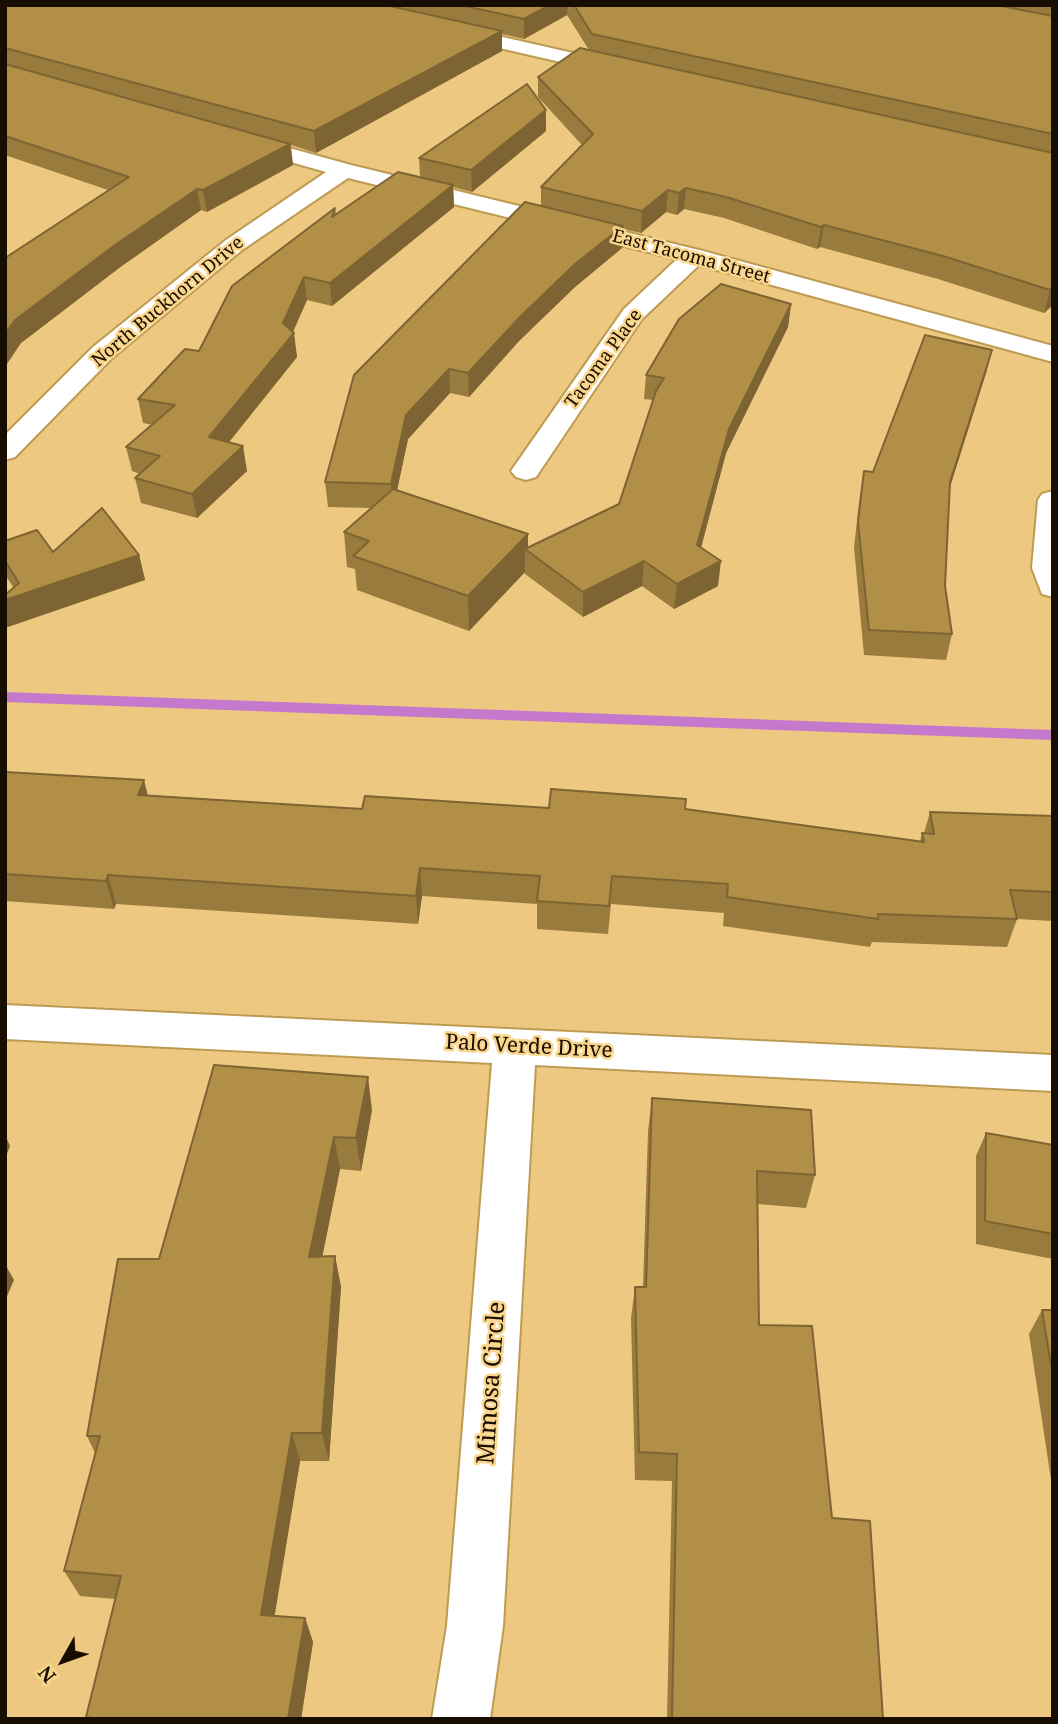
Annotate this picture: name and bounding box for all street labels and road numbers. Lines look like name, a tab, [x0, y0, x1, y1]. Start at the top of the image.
street label: East Tacoma Street	[610, 226, 772, 288]
street label: North Buckhorn Drive	[88, 232, 248, 372]
street label: Tacoma Place	[561, 305, 647, 413]
street label: Palo Verde Drive	[445, 1030, 613, 1064]
street label: Mimosa Circle	[472, 1301, 512, 1465]

